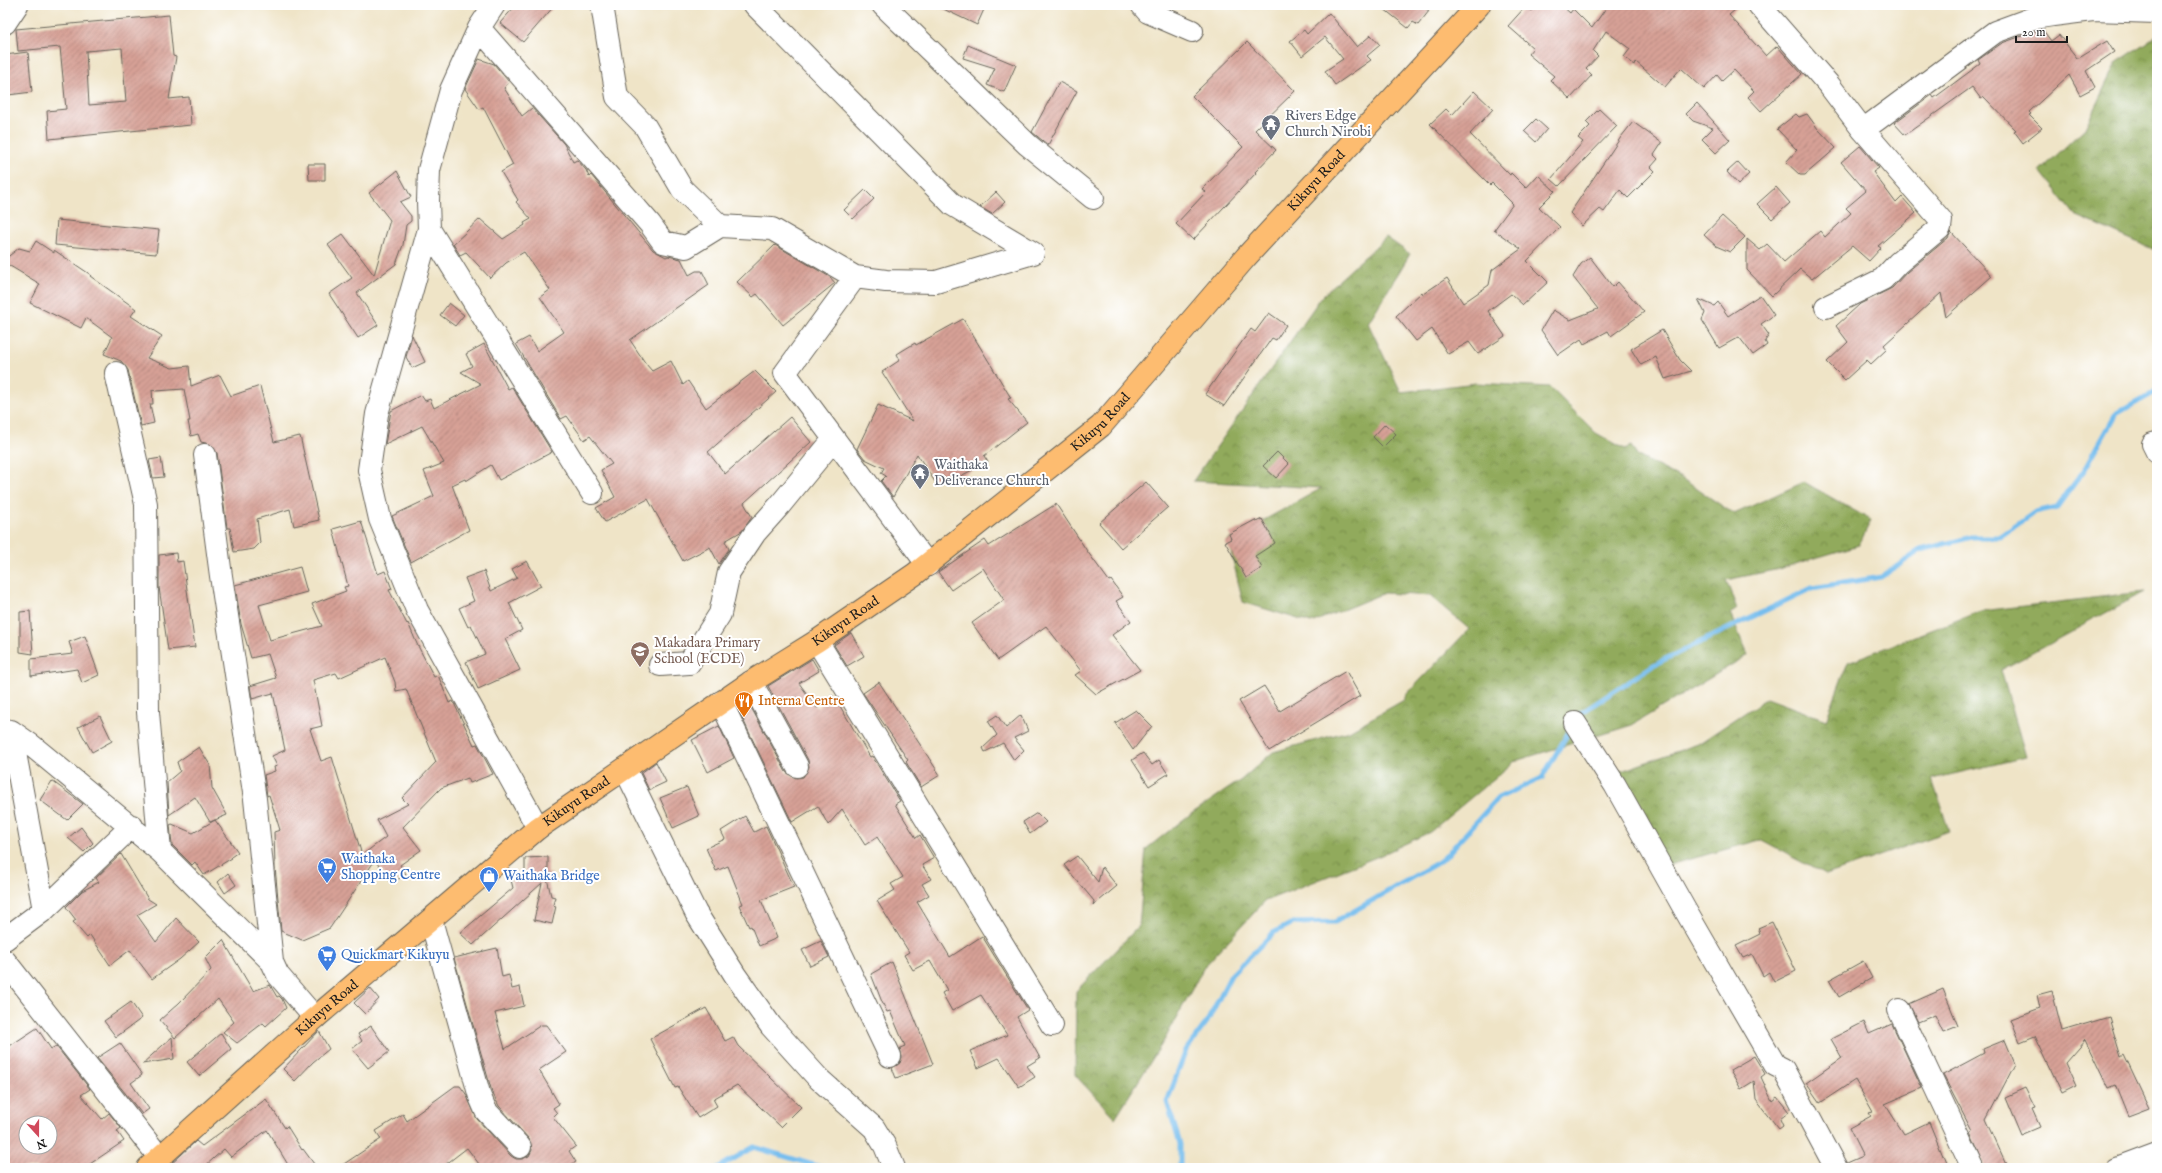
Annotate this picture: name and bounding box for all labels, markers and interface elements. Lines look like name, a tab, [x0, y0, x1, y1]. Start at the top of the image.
scale bar	[2016, 18, 2067, 44]
text: 20 m	[2022, 25, 2045, 40]
place label: Rivers Edge Church Nirobi	[1285, 107, 1371, 141]
temple icon: Rivers Edge Church Nirobi	[1260, 113, 1282, 141]
street label: Kikuyu Road	[1283, 146, 1350, 216]
street label: Kikuyu Road	[1067, 389, 1135, 456]
place label: Waithaka Deliverance Church	[934, 456, 1050, 490]
temple icon: Waithaka Deliverance Church	[909, 462, 931, 490]
street label: Kikuyu Road	[809, 592, 883, 651]
place label: Makadara Primary School (ECDE)	[654, 634, 761, 668]
school or university icon: Makadara Primary School (ECDE)	[629, 640, 651, 668]
restaurant icon: Interna Centre	[733, 690, 755, 718]
place label: Interna Centre	[758, 692, 845, 710]
street label: Kikuyu Road	[539, 772, 614, 831]
place label: Waithaka Shopping Centre	[341, 850, 441, 884]
supermarket icon: Waithaka Shopping Centre	[316, 856, 338, 884]
shop icon: Waithaka Bridge	[478, 865, 500, 893]
place label: Waithaka Bridge	[503, 867, 600, 885]
supermarket icon: Quickmart Kikuyu	[316, 944, 338, 972]
place label: Quickmart Kikuyu	[341, 946, 450, 964]
street label: Kikuyu Road	[292, 976, 363, 1040]
north arrow	[18, 1115, 58, 1155]
text: N	[34, 1135, 49, 1152]

